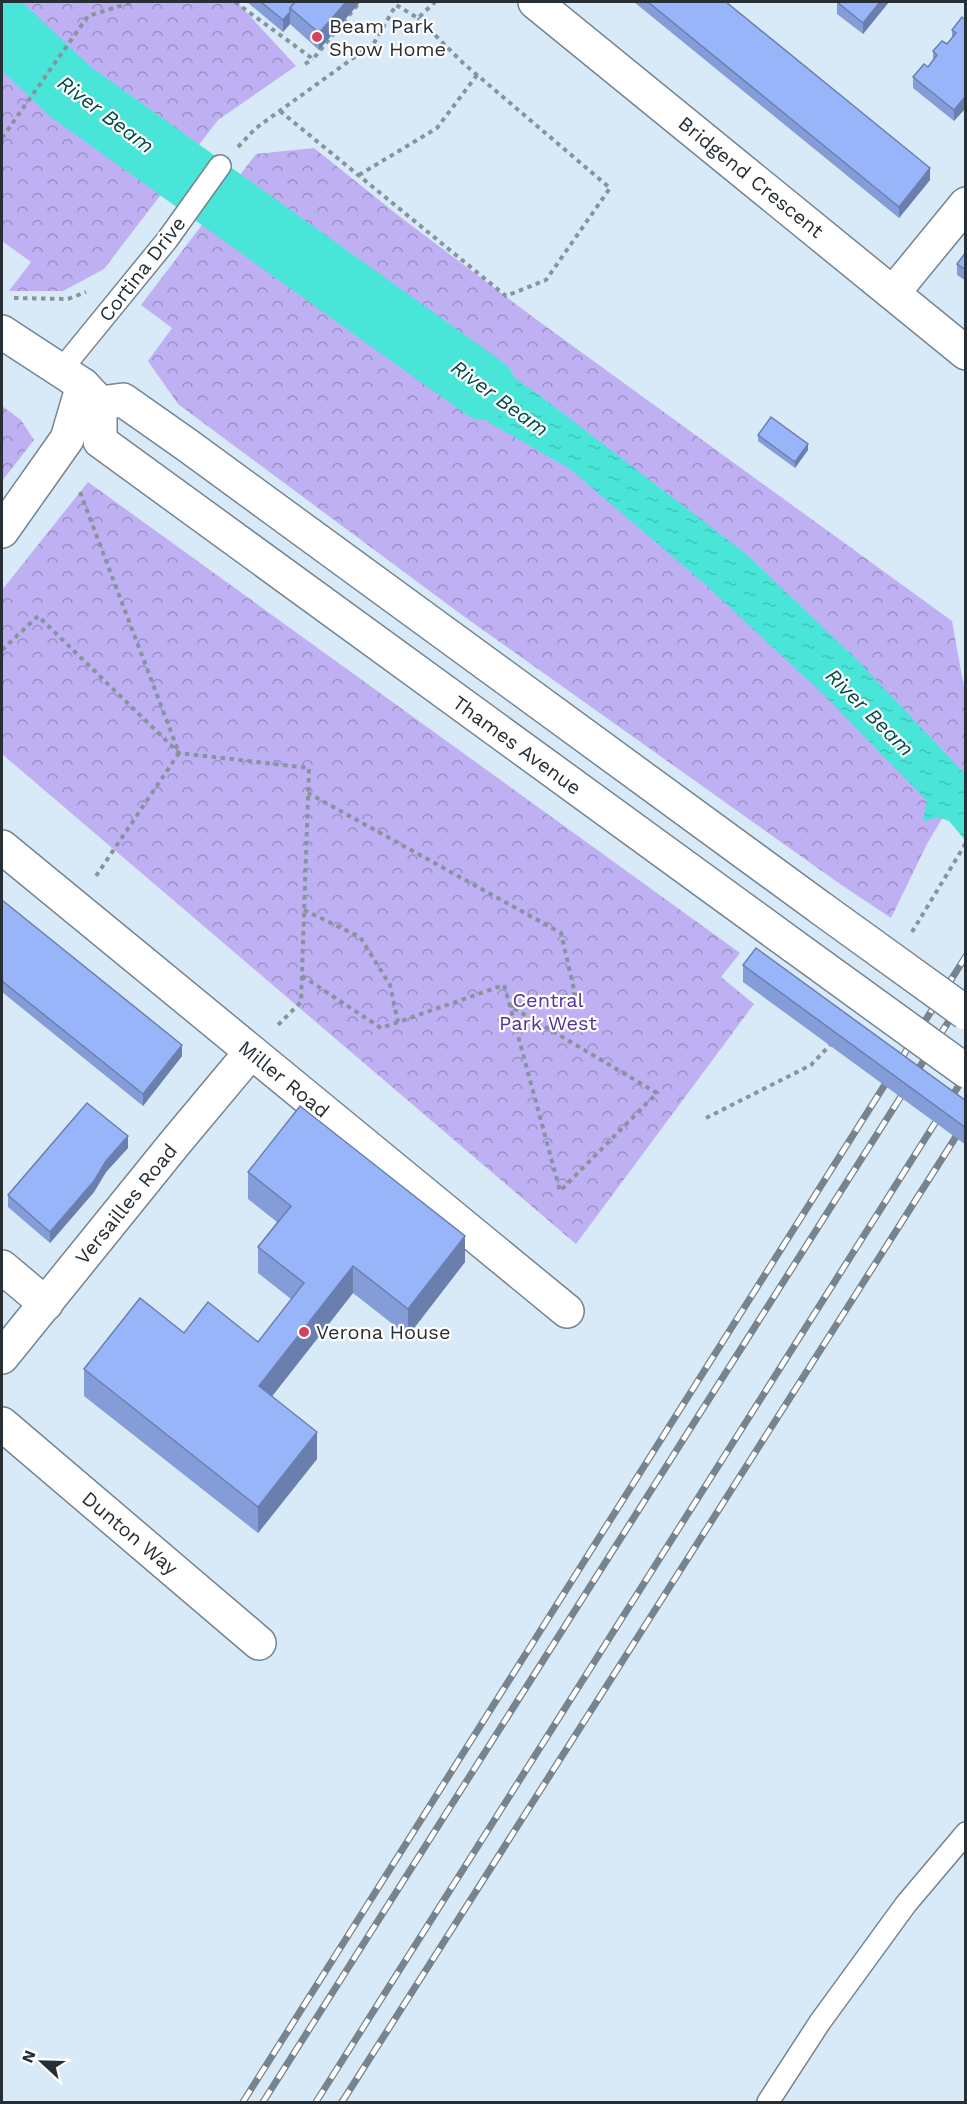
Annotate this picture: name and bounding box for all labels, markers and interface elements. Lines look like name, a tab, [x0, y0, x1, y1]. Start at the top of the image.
place label: Beam Park Show Home	[329, 14, 446, 61]
marker: Beam Park Show Home	[310, 30, 324, 44]
water label: River Beam	[53, 70, 159, 158]
street label: Bridgend Crescent	[674, 111, 829, 243]
street label: Cortina Drive	[94, 212, 190, 326]
water label: River Beam	[446, 354, 554, 442]
water label: River Beam	[821, 663, 919, 761]
street label: Thames Avenue	[448, 690, 586, 800]
park label: Central Park West	[499, 988, 598, 1035]
street label: Miller Road	[234, 1035, 334, 1123]
street label: Versailles Road	[70, 1139, 182, 1269]
place label: Verona House	[316, 1320, 450, 1344]
marker: Verona House	[297, 1325, 311, 1339]
street label: Dunton Way	[77, 1486, 183, 1580]
north arrow	[12, 2032, 72, 2092]
text: N	[18, 2048, 40, 2066]

